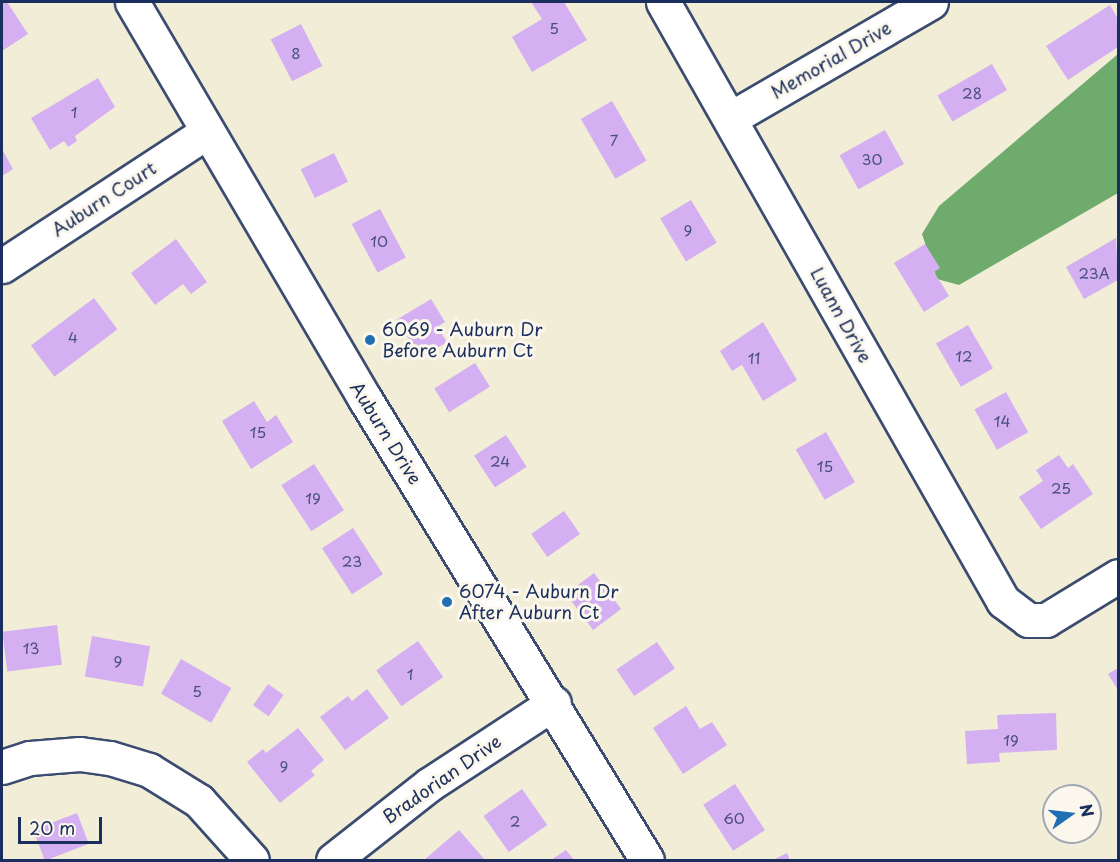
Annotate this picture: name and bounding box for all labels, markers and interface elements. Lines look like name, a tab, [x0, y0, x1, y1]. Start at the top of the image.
street label: Memorial Drive	[767, 17, 895, 103]
house number: 5	[549, 19, 559, 37]
house number: 8	[291, 44, 301, 62]
house number: 28	[962, 84, 982, 102]
house number: 1	[71, 103, 77, 121]
house number: 7	[610, 131, 618, 149]
house number: 30	[862, 150, 882, 168]
street label: Auburn Court	[48, 157, 160, 241]
house number: 9	[684, 221, 692, 239]
house number: 10	[370, 232, 388, 250]
street label: Luann Drive	[806, 264, 876, 366]
house number: 23A	[1078, 264, 1110, 282]
place label: 6069 - Auburn Dr Before Auburn Ct	[382, 319, 543, 362]
house number: 4	[68, 328, 78, 346]
marker: 6069 - Auburn Dr Before Auburn Ct	[363, 333, 377, 347]
house number: 12	[955, 347, 973, 365]
house number: 11	[748, 349, 760, 367]
street label: Auburn Drive	[346, 378, 426, 488]
house number: 14	[994, 412, 1010, 430]
house number: 15	[250, 423, 266, 441]
house number: 24	[490, 452, 510, 470]
house number: 15	[817, 457, 833, 475]
house number: 25	[1051, 479, 1071, 497]
house number: 19	[305, 489, 321, 507]
house number: 23	[342, 552, 362, 570]
place label: 6074 - Auburn Dr After Auburn Ct	[459, 581, 619, 624]
marker: 6074 - Auburn Dr After Auburn Ct	[440, 595, 454, 609]
house number: 13	[23, 639, 39, 657]
house number: 9	[114, 652, 122, 670]
house number: 1	[407, 665, 413, 683]
house number: 5	[192, 682, 202, 700]
street label: Bradorian Drive	[379, 730, 505, 828]
house number: 19	[1003, 731, 1019, 749]
house number: 9	[280, 757, 288, 775]
north arrow	[1042, 784, 1102, 844]
text: N	[1074, 801, 1101, 819]
scale bar	[21, 805, 105, 843]
house number: 60	[723, 809, 745, 827]
house number: 2	[510, 812, 520, 830]
text: 20 m	[29, 814, 75, 841]

